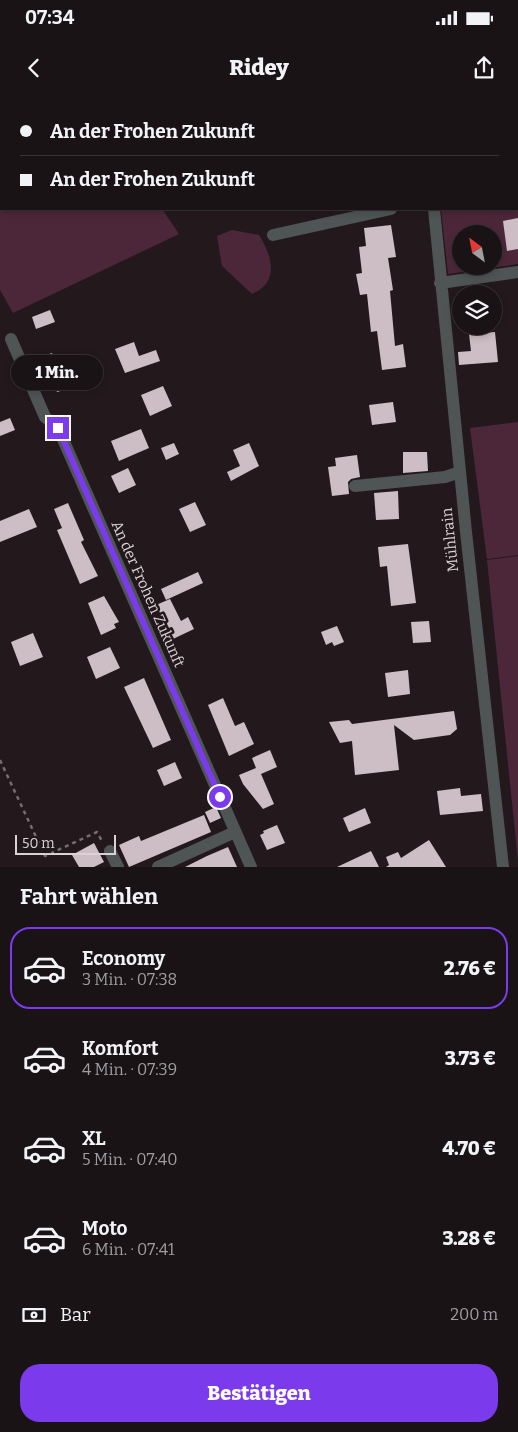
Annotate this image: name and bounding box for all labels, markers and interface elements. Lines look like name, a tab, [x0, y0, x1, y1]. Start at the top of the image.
text: 07:34	[25, 6, 74, 29]
icon: back	[20, 54, 48, 82]
text: Ridey	[229, 54, 289, 81]
icon: share	[470, 54, 498, 82]
text: An der Frohen Zukunft	[50, 120, 255, 143]
text: An der Frohen Zukunft	[50, 168, 255, 191]
north arrow	[452, 225, 502, 275]
map controls	[452, 225, 502, 335]
button: layers	[452, 285, 502, 335]
callout: 1 Min.	[12, 355, 104, 390]
text: 1 Min.	[35, 363, 79, 382]
route end	[47, 417, 69, 439]
street label: Mühlrain	[438, 506, 462, 573]
street label: An der Frohen Zukunft	[107, 518, 189, 671]
route start	[209, 786, 231, 808]
scale bar	[15, 832, 116, 855]
text: 50 m	[22, 835, 55, 852]
text: Fahrt wählen	[20, 883, 158, 910]
icon: car	[22, 946, 67, 991]
text: Economy	[82, 947, 165, 970]
text: 2.76 €	[444, 957, 496, 980]
text: 3 Min. · 07:38	[82, 970, 177, 989]
icon: car	[22, 1036, 67, 1081]
text: Komfort	[82, 1037, 158, 1060]
text: 3.73 €	[445, 1047, 496, 1070]
text: 4 Min. · 07:39	[82, 1060, 177, 1079]
icon: car	[22, 1126, 67, 1171]
text: XL	[82, 1127, 106, 1150]
text: 4.70 €	[442, 1137, 496, 1160]
text: 5 Min. · 07:40	[82, 1150, 177, 1169]
icon: car	[22, 1216, 67, 1261]
text: Moto	[82, 1217, 128, 1240]
text: 3.28 €	[443, 1227, 496, 1250]
text: 6 Min. · 07:41	[82, 1240, 175, 1259]
icon: cash	[20, 1301, 48, 1329]
text: Bar	[60, 1303, 91, 1326]
text: 200 m	[450, 1305, 498, 1324]
button: Bestätigen	[20, 1364, 498, 1422]

